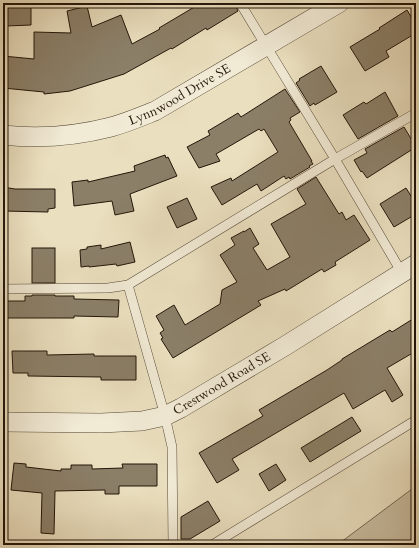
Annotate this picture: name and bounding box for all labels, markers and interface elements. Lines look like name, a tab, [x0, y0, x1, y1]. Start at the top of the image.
street label: Lynnwood Drive SE	[126, 60, 234, 130]
street label: Crestwood Road SE	[170, 348, 274, 420]

